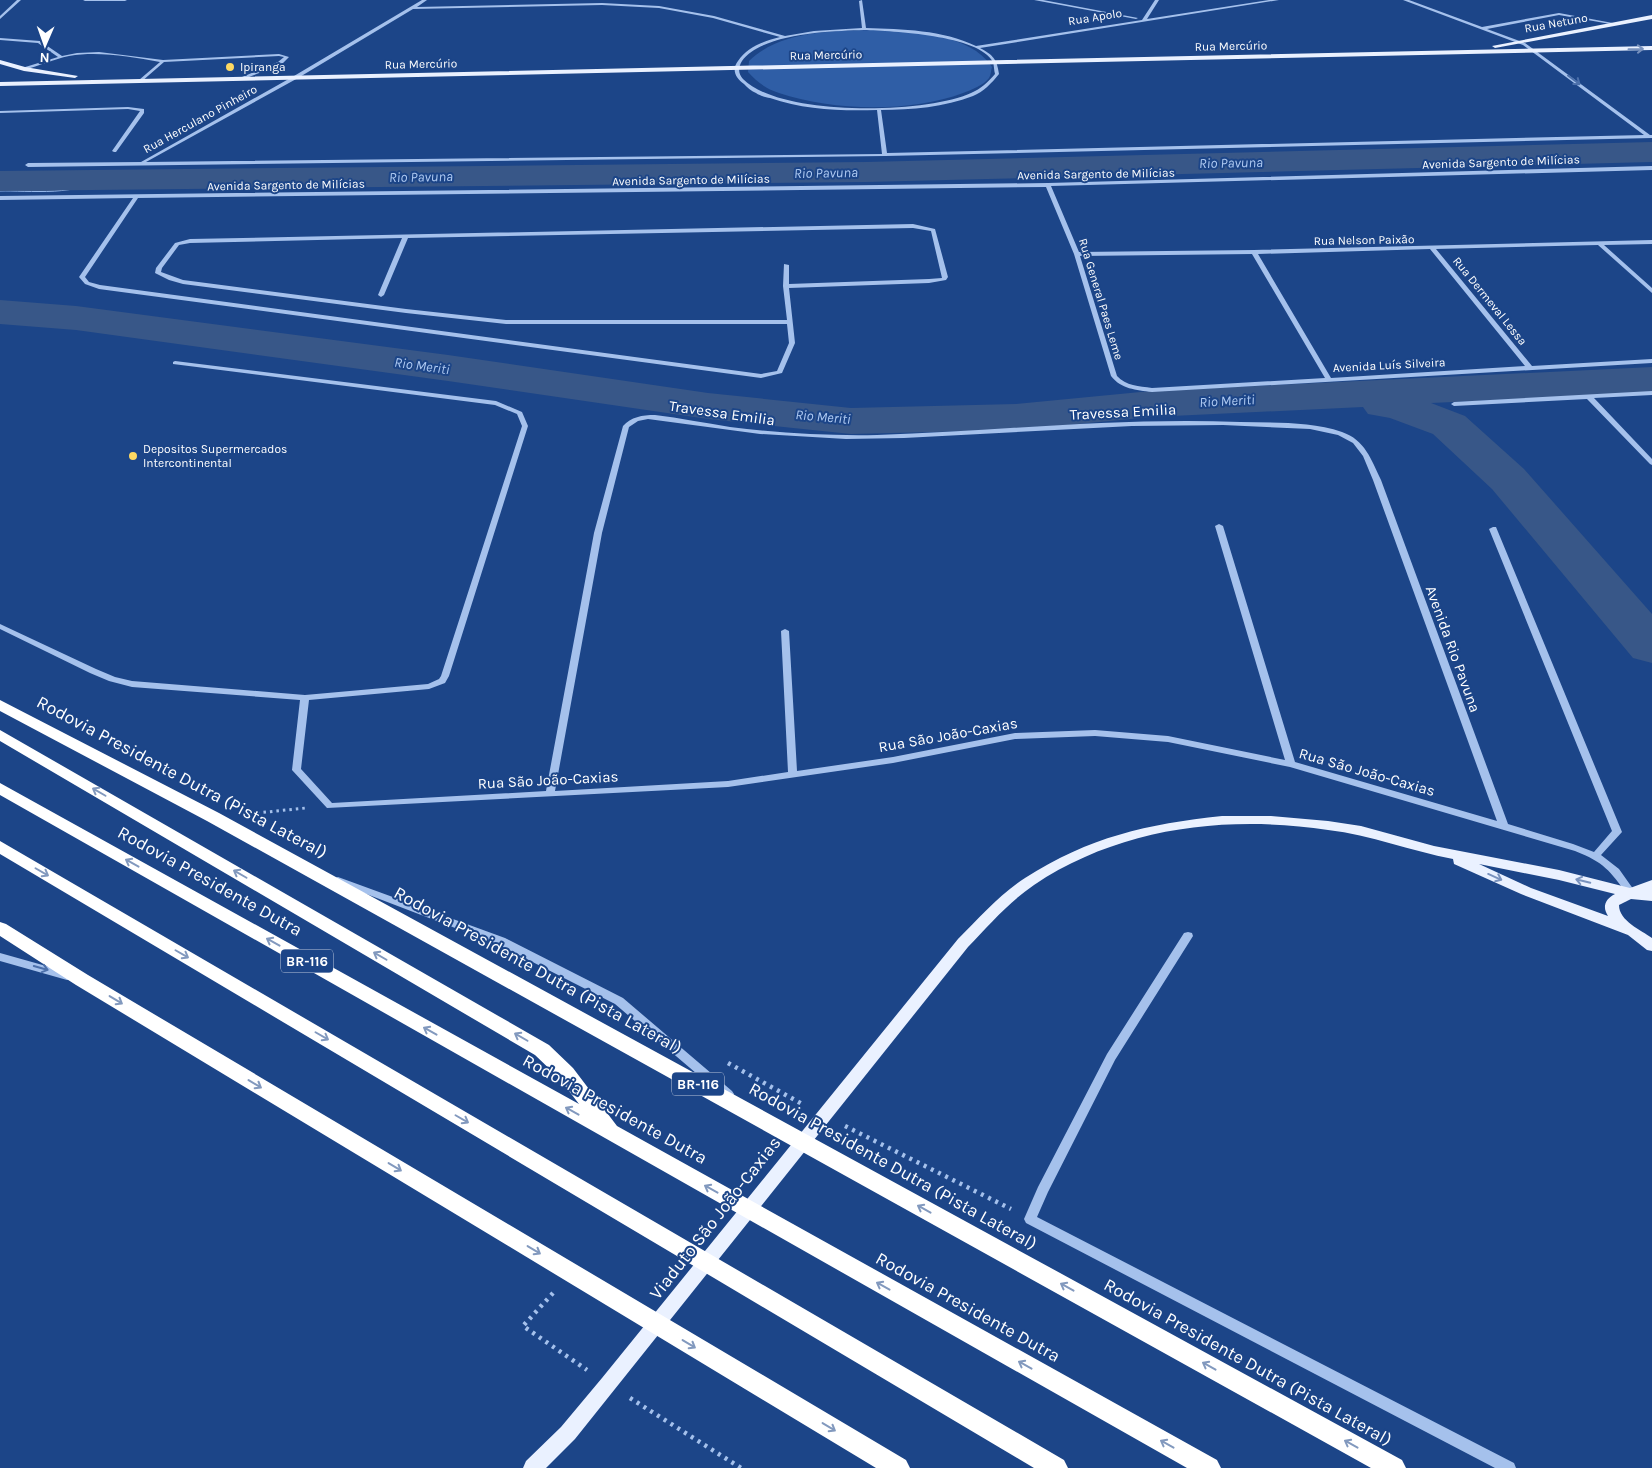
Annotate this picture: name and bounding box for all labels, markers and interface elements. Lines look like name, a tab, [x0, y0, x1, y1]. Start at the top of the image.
street label: Rua Apolo	[1067, 6, 1123, 28]
street label: Rua Netuno	[1523, 11, 1589, 35]
north arrow	[20, 20, 70, 70]
street label: Rua Mercúrio	[1195, 38, 1267, 54]
one-way arrow	[1628, 44, 1644, 54]
street label: Rua Mercúrio	[790, 47, 862, 63]
text: N	[39, 49, 50, 66]
street label: Rua Mercúrio	[385, 56, 457, 72]
place label: Ipiranga	[240, 60, 286, 74]
marker: Ipiranga	[224, 61, 236, 73]
one-way arrow	[1567, 75, 1581, 85]
street label: Rua Herculano Pinheiro	[141, 82, 259, 156]
street label: Avenida Sargento de Milícias	[1422, 152, 1580, 172]
water label: Rio Pavuna	[1199, 154, 1263, 172]
water label: Rio Pavuna	[794, 164, 858, 182]
street label: Avenida Sargento de Milícias	[1017, 166, 1175, 182]
water label: Rio Pavuna	[389, 168, 453, 186]
street label: Avenida Sargento de Milícias	[612, 172, 770, 188]
street label: Avenida Sargento de Milícias	[207, 177, 365, 193]
street label: Rua Nelson Paixão	[1313, 232, 1415, 248]
street label: Rua General Paes Leme	[1076, 237, 1126, 361]
street label: Rua Dermeval Lessa	[1450, 254, 1530, 348]
water label: Rio Meriti	[393, 354, 451, 378]
street label: Avenida Luís Silveira	[1332, 355, 1446, 375]
water label: Rio Meriti	[1199, 391, 1255, 411]
street label: Travessa Emilia	[668, 397, 776, 429]
street label: Travessa Emilia	[1069, 400, 1177, 424]
water label: Rio Meriti	[795, 406, 852, 428]
place label: Depositos Supermercados Intercontinental	[143, 442, 287, 470]
marker: Depositos Supermercados Intercontinental	[127, 450, 139, 462]
street label: Avenida Rio Pavuna	[1422, 583, 1484, 715]
street label: Rodovia Presidente Dutra (Pista Lateral)	[33, 691, 331, 863]
street label: Rua São João-Caxias	[877, 714, 1019, 756]
street label: Rua São João-Caxias	[1297, 744, 1437, 800]
street label: Rua São João-Caxias	[477, 767, 619, 793]
one-way arrow	[93, 787, 107, 797]
street label: Rodovia Presidente Dutra	[114, 821, 306, 941]
one-way arrow	[125, 857, 139, 867]
one-way arrow	[34, 867, 49, 877]
one-way arrow	[232, 869, 247, 879]
one-way arrow	[1487, 872, 1502, 882]
one-way arrow	[1576, 876, 1592, 885]
street label: Rodovia Presidente Dutra (Pista Lateral)	[390, 881, 686, 1059]
one-way arrow	[267, 937, 281, 947]
one-way arrow	[175, 949, 190, 959]
road number: BR-116	[281, 949, 333, 972]
one-way arrow	[374, 950, 388, 960]
one-way arrow	[32, 964, 48, 974]
one-way arrow	[108, 996, 122, 1006]
one-way arrow	[423, 1026, 438, 1035]
one-way arrow	[315, 1032, 329, 1042]
one-way arrow	[514, 1032, 528, 1042]
street label: Rodovia Presidente Dutra	[519, 1049, 711, 1169]
road number: BR-116	[672, 1072, 724, 1096]
street label: Rodovia Presidente Dutra (Pista Lateral)	[745, 1077, 1041, 1255]
one-way arrow	[248, 1079, 262, 1089]
one-way arrow	[565, 1105, 579, 1115]
one-way arrow	[455, 1114, 469, 1124]
street label: Viaduto São João-Caxias	[645, 1132, 785, 1304]
one-way arrow	[387, 1162, 401, 1172]
one-way arrow	[703, 1184, 718, 1194]
one-way arrow	[917, 1204, 932, 1214]
one-way arrow	[527, 1246, 541, 1256]
street label: Rodovia Presidente Dutra	[872, 1247, 1064, 1367]
street label: Rodovia Presidente Dutra (Pista Lateral)	[1100, 1273, 1396, 1451]
one-way arrow	[876, 1280, 891, 1290]
one-way arrow	[1060, 1282, 1074, 1292]
one-way arrow	[682, 1339, 696, 1349]
one-way arrow	[1018, 1360, 1033, 1369]
one-way arrow	[1202, 1361, 1217, 1370]
one-way arrow	[821, 1422, 835, 1432]
one-way arrow	[1159, 1439, 1174, 1449]
one-way arrow	[1345, 1439, 1359, 1449]

